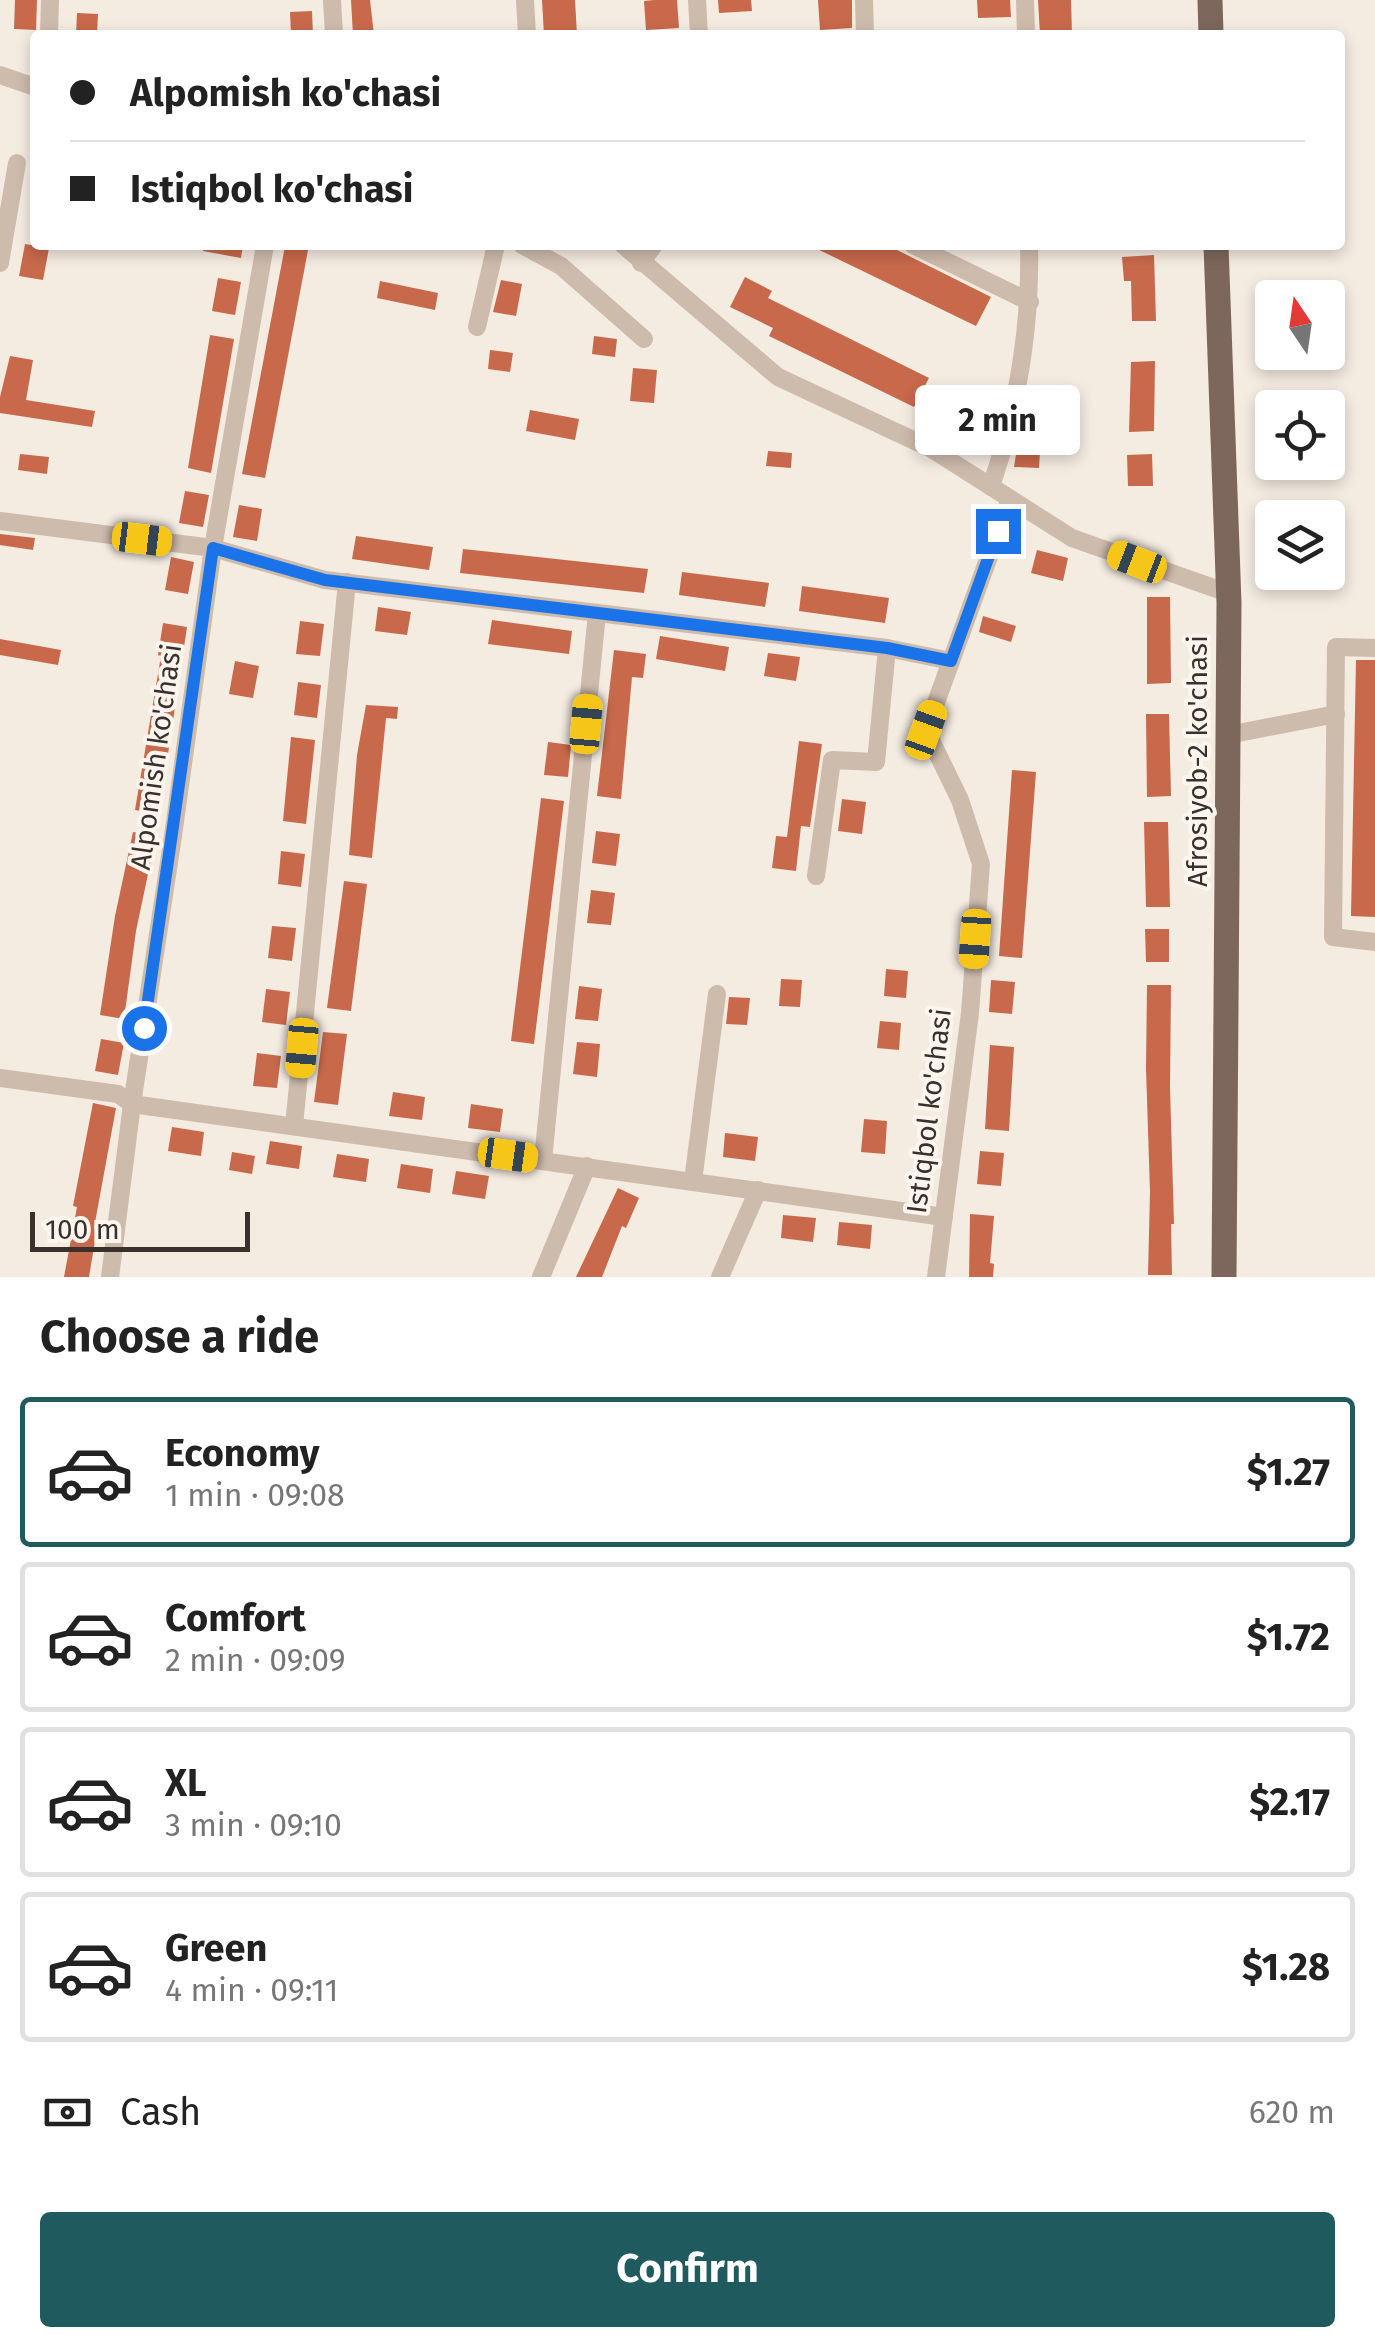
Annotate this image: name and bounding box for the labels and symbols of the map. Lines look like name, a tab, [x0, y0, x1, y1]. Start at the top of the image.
north arrow	[1255, 280, 1345, 370]
callout: 2 min	[916, 386, 1080, 456]
route end	[976, 509, 1021, 554]
car	[110, 520, 174, 558]
car	[1104, 537, 1170, 587]
street label: Afrosiyob-2 ko'chasi	[1181, 635, 1214, 887]
street label: Alpomish ko'chasi	[124, 642, 188, 872]
car	[568, 693, 604, 755]
car	[902, 697, 950, 763]
car	[958, 908, 992, 970]
route start	[122, 1006, 167, 1051]
street label: Istiqbol ko'chasi	[900, 1007, 958, 1215]
car	[284, 1017, 320, 1079]
car	[476, 1136, 540, 1174]
scale bar	[30, 1207, 250, 1252]

